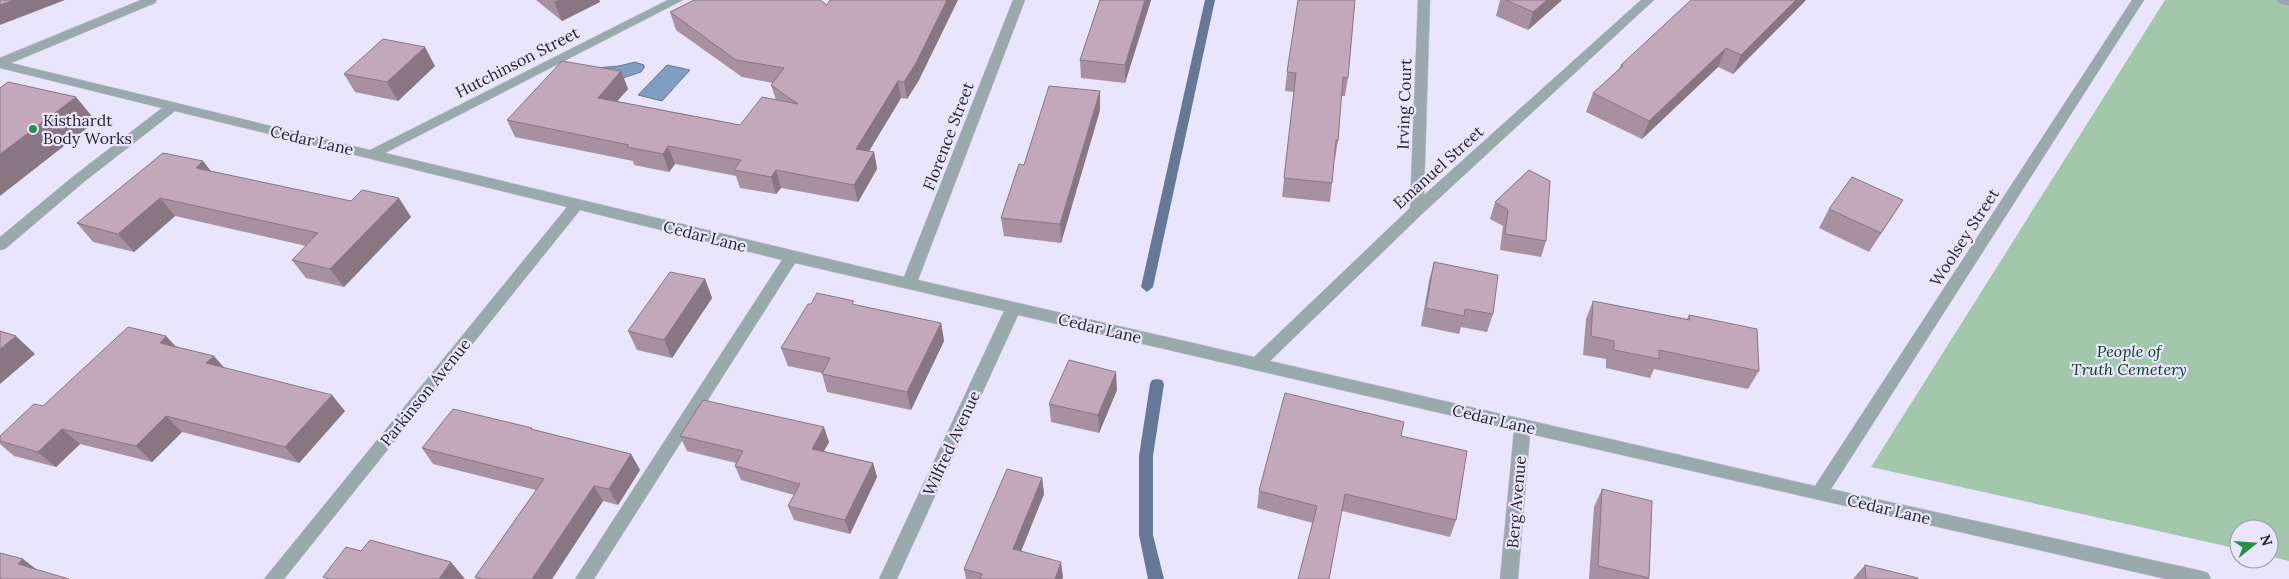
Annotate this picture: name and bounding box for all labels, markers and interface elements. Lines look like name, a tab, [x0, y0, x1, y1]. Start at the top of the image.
street label: Hutchinson Street	[452, 22, 583, 102]
street label: Irving Court	[1392, 57, 1416, 150]
street label: Florence Street	[918, 78, 978, 193]
place label: Kisthardt Body Works	[43, 110, 132, 148]
street label: Cedar Lane	[268, 121, 356, 159]
street label: Emanuel Street	[1389, 121, 1488, 213]
marker: Kisthardt Body Works	[27, 123, 39, 135]
street label: Woolsey Street	[1925, 184, 2003, 290]
street label: Cedar Lane	[661, 216, 749, 256]
street label: Cedar Lane	[1056, 309, 1144, 347]
street label: Parkinson Avenue	[376, 334, 475, 450]
park label: People of Truth Cemetery	[2071, 341, 2187, 379]
street label: Wilfred Avenue	[918, 387, 984, 499]
street label: Cedar Lane	[1450, 400, 1538, 438]
street label: Berg Avenue	[1502, 455, 1530, 549]
street label: Cedar Lane	[1845, 490, 1933, 528]
north arrow	[2229, 519, 2279, 569]
text: N	[2256, 532, 2277, 548]

